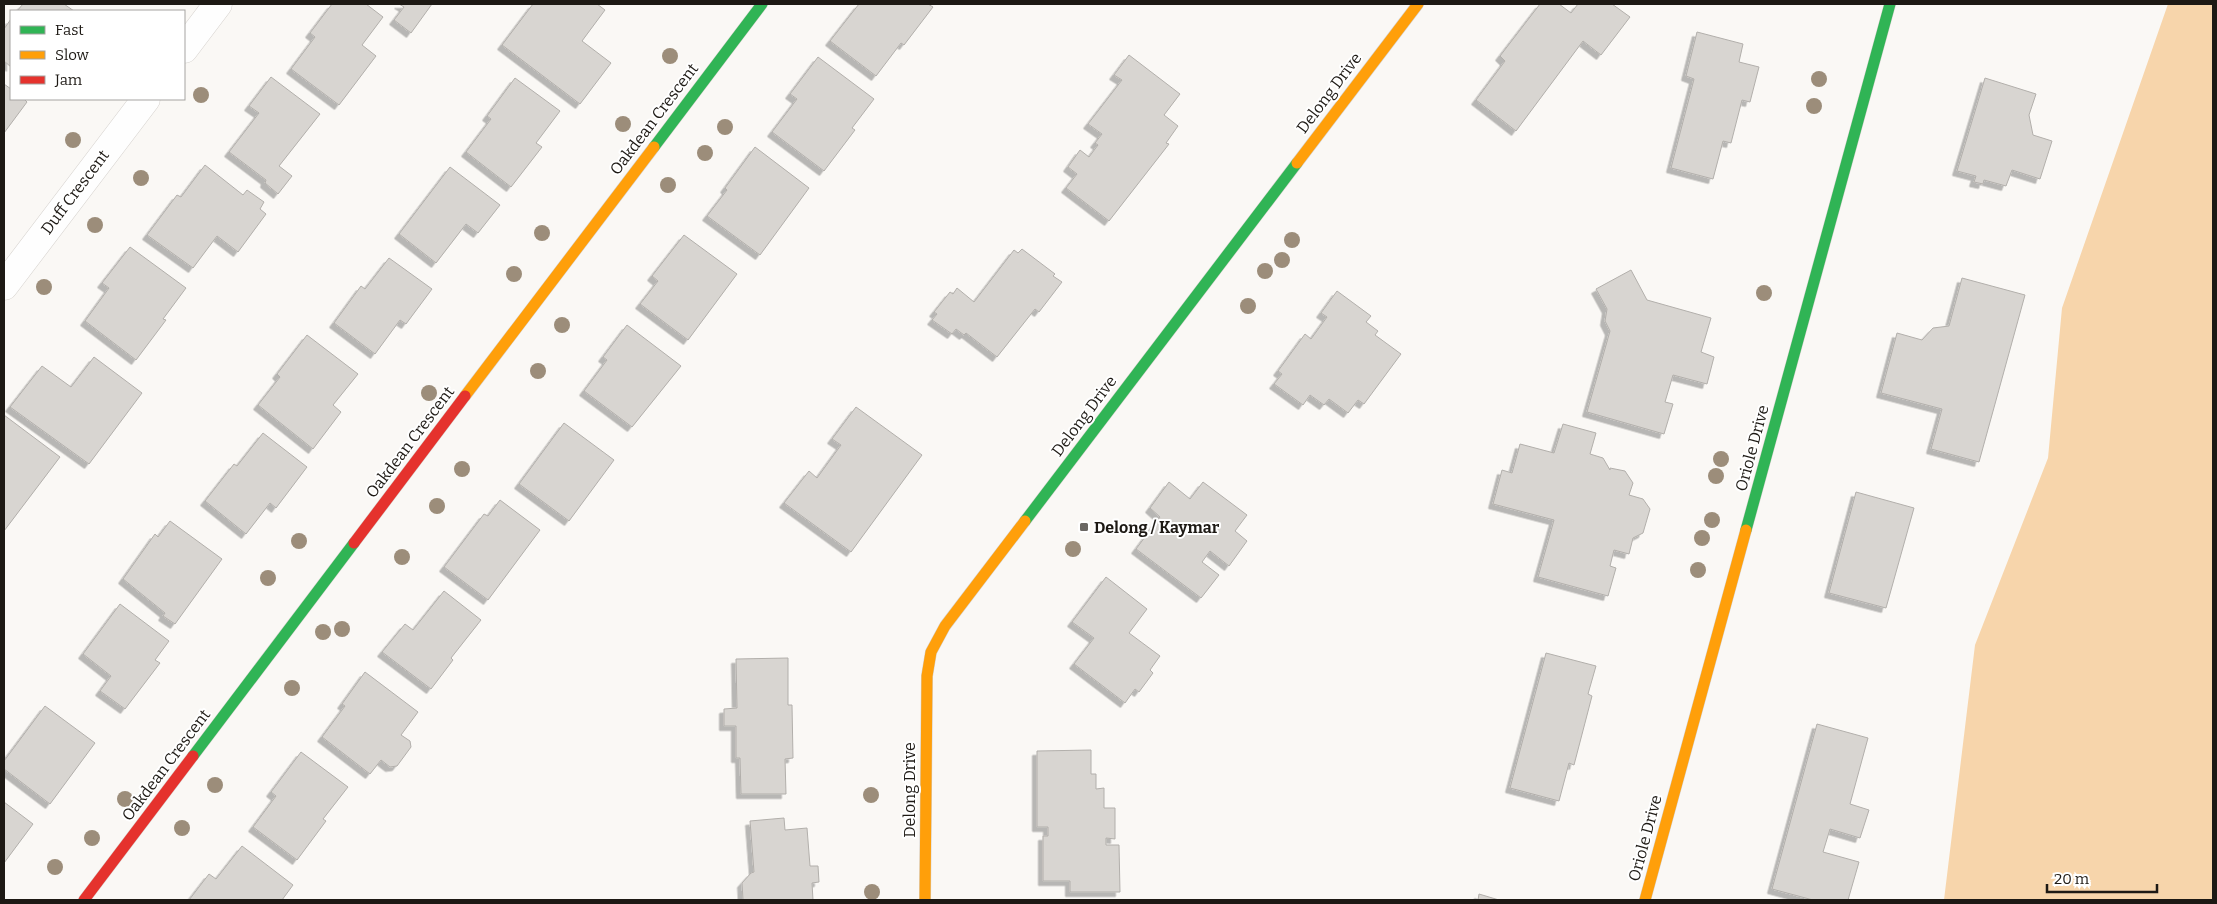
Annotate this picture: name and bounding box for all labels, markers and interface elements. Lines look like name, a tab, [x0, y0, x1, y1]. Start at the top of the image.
legend	[10, 10, 185, 100]
text: Fast	[55, 21, 84, 39]
text: Slow	[55, 46, 90, 64]
street label: Delong Drive	[1293, 49, 1365, 137]
street label: Oakdean Crescent	[606, 59, 702, 179]
text: Jam	[54, 71, 83, 89]
street label: Duff Crescent	[37, 146, 113, 238]
street label: Delong Drive	[1048, 372, 1120, 460]
street label: Oakdean Crescent	[362, 382, 458, 502]
street label: Oriole Drive	[1731, 403, 1773, 493]
place label: Delong / Kaymar	[1094, 518, 1220, 537]
marker: Delong / Kaymar	[1078, 521, 1090, 533]
street label: Oakdean Crescent	[118, 705, 214, 825]
street label: Delong Drive	[900, 742, 919, 838]
street label: Oriole Drive	[1624, 793, 1666, 883]
scale bar	[2047, 862, 2157, 894]
text: 20 m	[2054, 870, 2090, 888]

